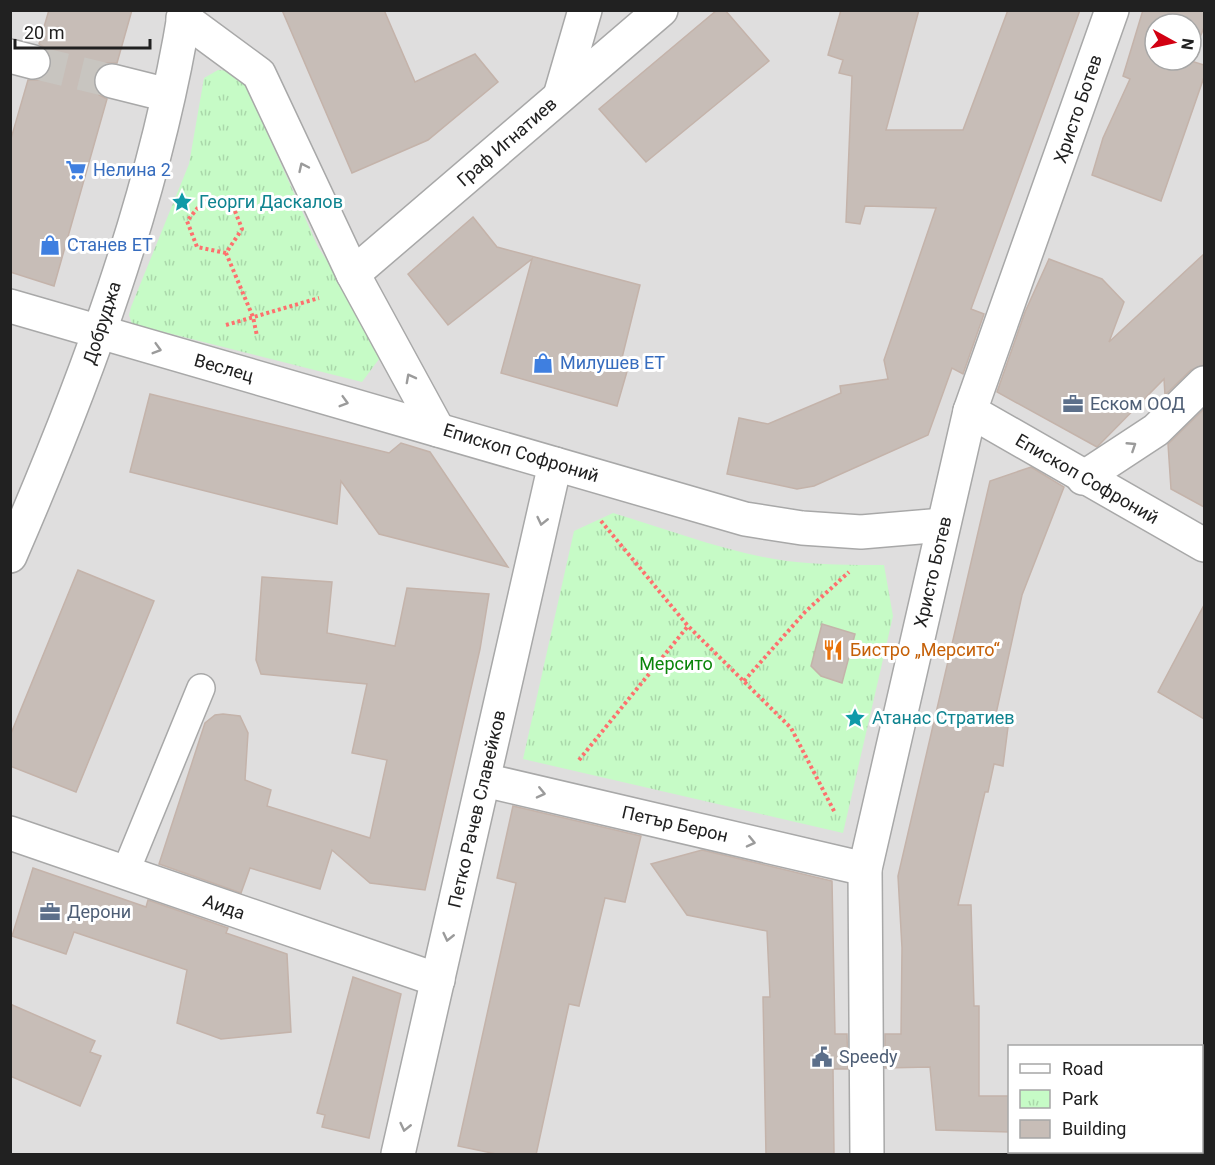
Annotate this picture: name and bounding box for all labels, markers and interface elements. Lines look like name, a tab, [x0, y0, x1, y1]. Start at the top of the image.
scale bar	[15, 12, 150, 50]
north arrow	[1143, 12, 1203, 72]
text: 20 m	[24, 22, 64, 43]
text: N	[1177, 37, 1198, 51]
street label: Христо Ботев	[1049, 52, 1106, 166]
street label: Граф Игнатиев	[453, 93, 561, 191]
supermarket icon: Нелина 2	[64, 158, 88, 182]
place label: Нелина 2	[93, 159, 171, 180]
one-way arrow	[298, 163, 310, 174]
place icon: Георги Даскалов	[170, 190, 194, 214]
place label: Георги Даскалов	[199, 191, 343, 212]
shop icon: Станев ЕТ	[38, 233, 62, 257]
place label: Станев ЕТ	[67, 234, 153, 255]
street label: Добруджа	[78, 279, 125, 367]
one-way arrow	[152, 341, 162, 354]
street label: Веслец	[192, 349, 257, 386]
shop icon: Милушев ЕТ	[531, 351, 555, 375]
place label: Милушев ЕТ	[560, 352, 665, 373]
one-way arrow	[406, 374, 417, 385]
office icon: Еском ООД	[1061, 392, 1085, 416]
place label: Еском ООД	[1090, 393, 1186, 414]
one-way arrow	[338, 395, 349, 407]
street label: Епископ Софроний	[441, 419, 602, 486]
street label: Епископ Софроний	[1012, 429, 1163, 528]
one-way arrow	[1125, 442, 1136, 453]
street label: Христо Ботев	[910, 514, 956, 630]
one-way arrow	[536, 516, 549, 526]
restaurant icon: Бистро „Мерсито“	[821, 638, 845, 662]
place label: Бистро „Мерсито“	[850, 639, 1000, 660]
park label: Мерсито	[639, 653, 713, 674]
place icon: Атанас Стратиев	[843, 706, 867, 730]
place label: Атанас Стратиев	[872, 707, 1015, 728]
street label: Петко Рачев Славейков	[443, 708, 510, 910]
one-way arrow	[536, 785, 546, 798]
street label: Петър Берон	[620, 801, 730, 846]
one-way arrow	[746, 835, 756, 848]
street label: Аида	[201, 890, 248, 923]
office icon: Дерони	[38, 900, 62, 924]
place label: Дерони	[67, 901, 131, 922]
one-way arrow	[442, 932, 455, 942]
public building icon: Speedy	[810, 1045, 834, 1069]
legend	[1008, 1045, 1203, 1153]
place label: Speedy	[839, 1046, 898, 1067]
text: Road	[1062, 1058, 1103, 1079]
text: Park	[1062, 1088, 1099, 1109]
text: Building	[1062, 1118, 1126, 1139]
one-way arrow	[399, 1122, 412, 1132]

